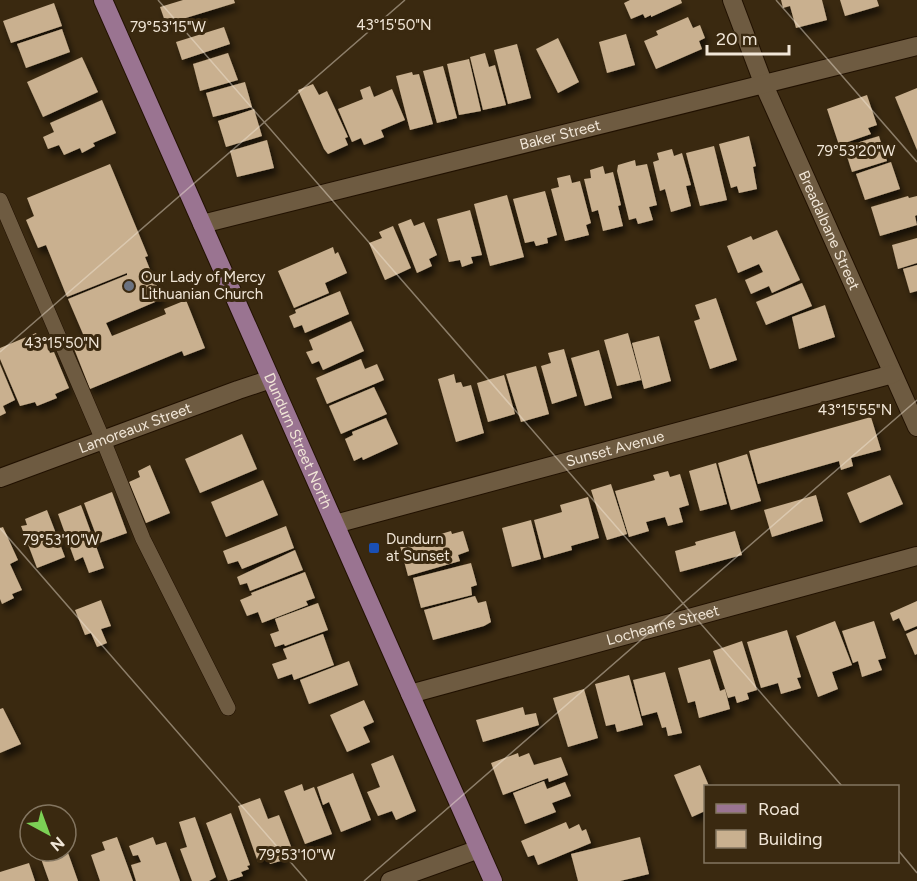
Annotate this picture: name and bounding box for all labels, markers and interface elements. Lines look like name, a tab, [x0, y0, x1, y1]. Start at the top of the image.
text: 43°15'50"N	[356, 16, 432, 34]
text: 79°53'15"W	[130, 18, 207, 36]
scale bar	[707, 18, 790, 56]
text: 20 m	[716, 28, 757, 50]
street label: Baker Street	[518, 116, 603, 154]
text: 79°53'20"W	[816, 142, 896, 160]
street label: Breadalbane Street	[795, 168, 864, 293]
place label: Our Lady of Mercy Lithuanian Church	[141, 268, 265, 303]
marker: Our Lady of Mercy Lithuanian Church	[122, 279, 136, 293]
text: 43°15'50"N	[24, 334, 100, 352]
street label: Dundurn Street North	[260, 370, 336, 511]
street label: Lamoreaux Street	[76, 399, 194, 457]
text: 43°15'55"N	[818, 401, 892, 419]
street label: Sunset Avenue	[564, 427, 666, 471]
place label: Dundurn at Sunset	[386, 530, 450, 565]
text: 79°53'10"W	[23, 531, 100, 549]
marker: Dundurn at Sunset	[367, 541, 381, 555]
street label: Lochearne Street	[604, 601, 722, 649]
legend	[704, 785, 899, 863]
text: Road	[758, 798, 799, 820]
north arrow	[18, 803, 78, 863]
text: Building	[758, 828, 823, 850]
text: N	[47, 833, 68, 855]
text: 79°53'10"W	[259, 846, 336, 864]

